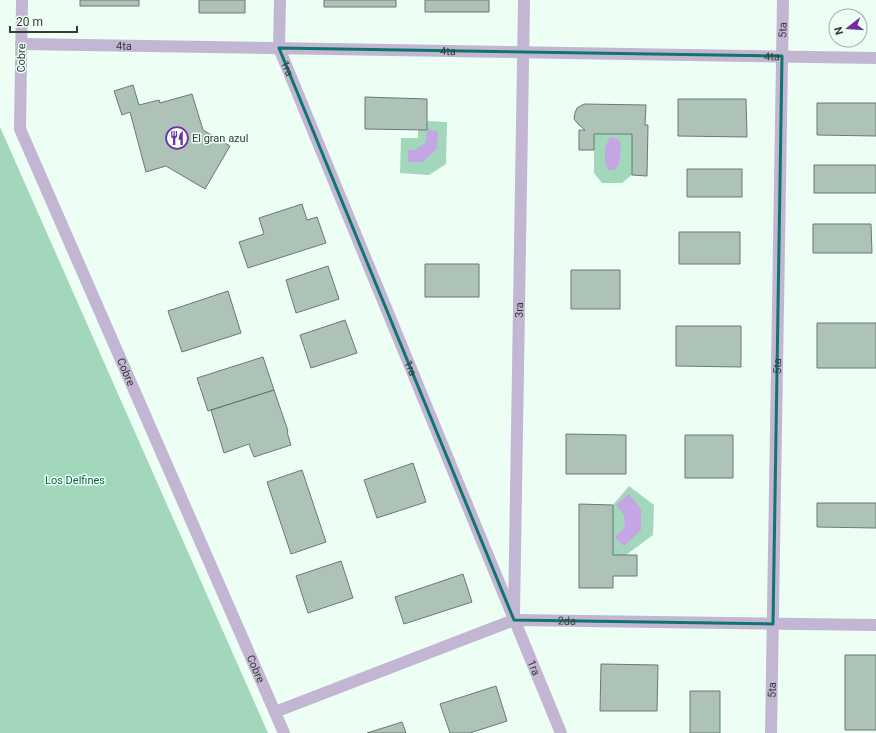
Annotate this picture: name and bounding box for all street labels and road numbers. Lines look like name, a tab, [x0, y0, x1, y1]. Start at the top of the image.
street label: 5ta	[776, 22, 790, 38]
street label: 4ta	[116, 40, 132, 53]
street label: Cobre	[15, 43, 28, 73]
street label: 4ta	[440, 45, 456, 58]
street label: 4ta	[764, 50, 780, 63]
street label: 1ra	[278, 59, 296, 78]
street label: 3ra	[513, 302, 526, 318]
street label: Cobre	[114, 356, 138, 388]
street label: 1ra	[401, 358, 419, 378]
street label: 5ta	[771, 358, 784, 374]
street label: 2da	[558, 615, 576, 628]
street label: Cobre	[244, 653, 267, 685]
street label: 1ra	[525, 658, 543, 677]
street label: 5ta	[766, 682, 779, 698]

